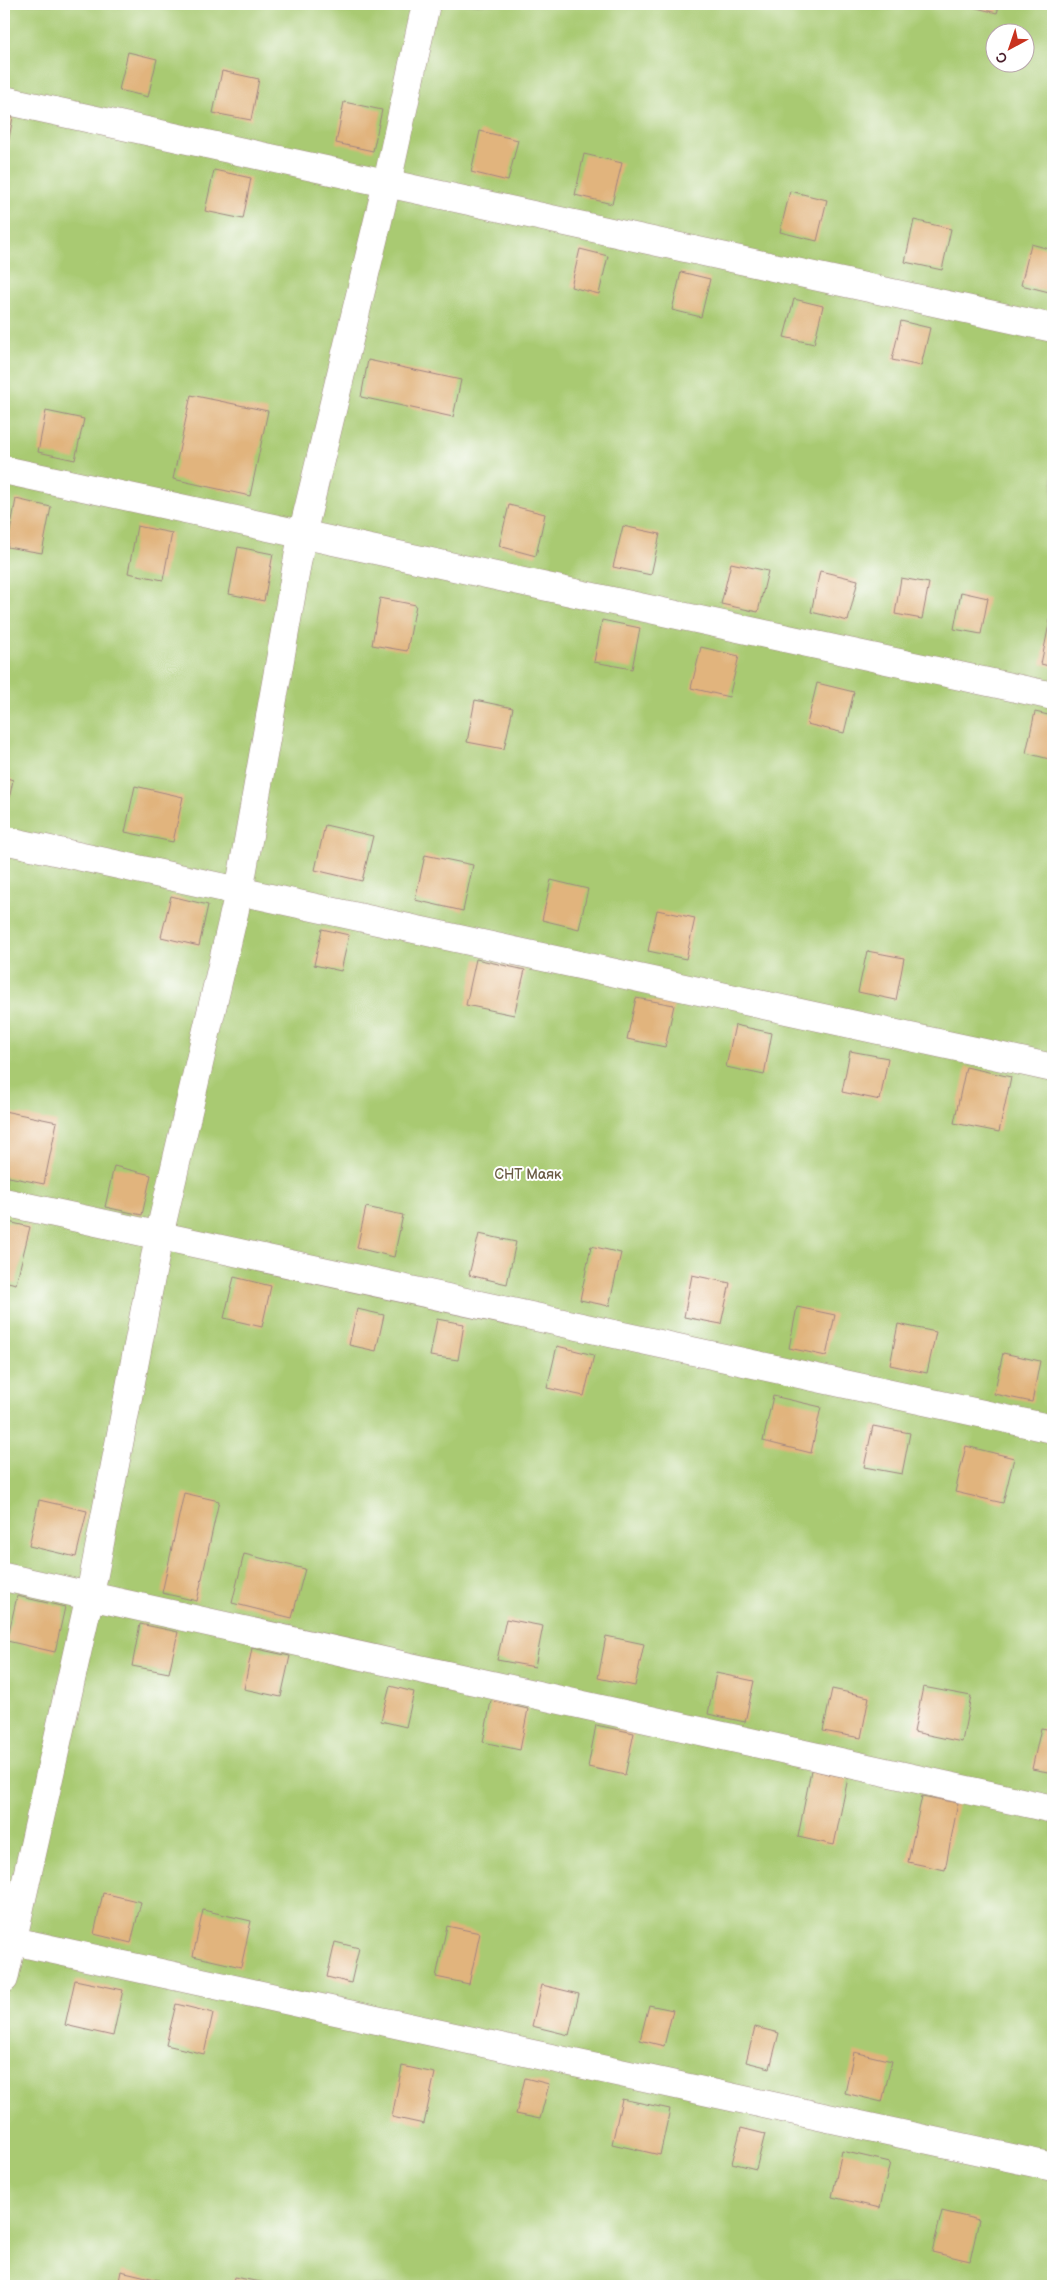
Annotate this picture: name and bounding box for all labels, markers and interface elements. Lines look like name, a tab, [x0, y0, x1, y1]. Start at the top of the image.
north arrow	[984, 22, 1034, 72]
text: С	[993, 48, 1011, 67]
park label: СНТ Маяк	[495, 1166, 562, 1183]

